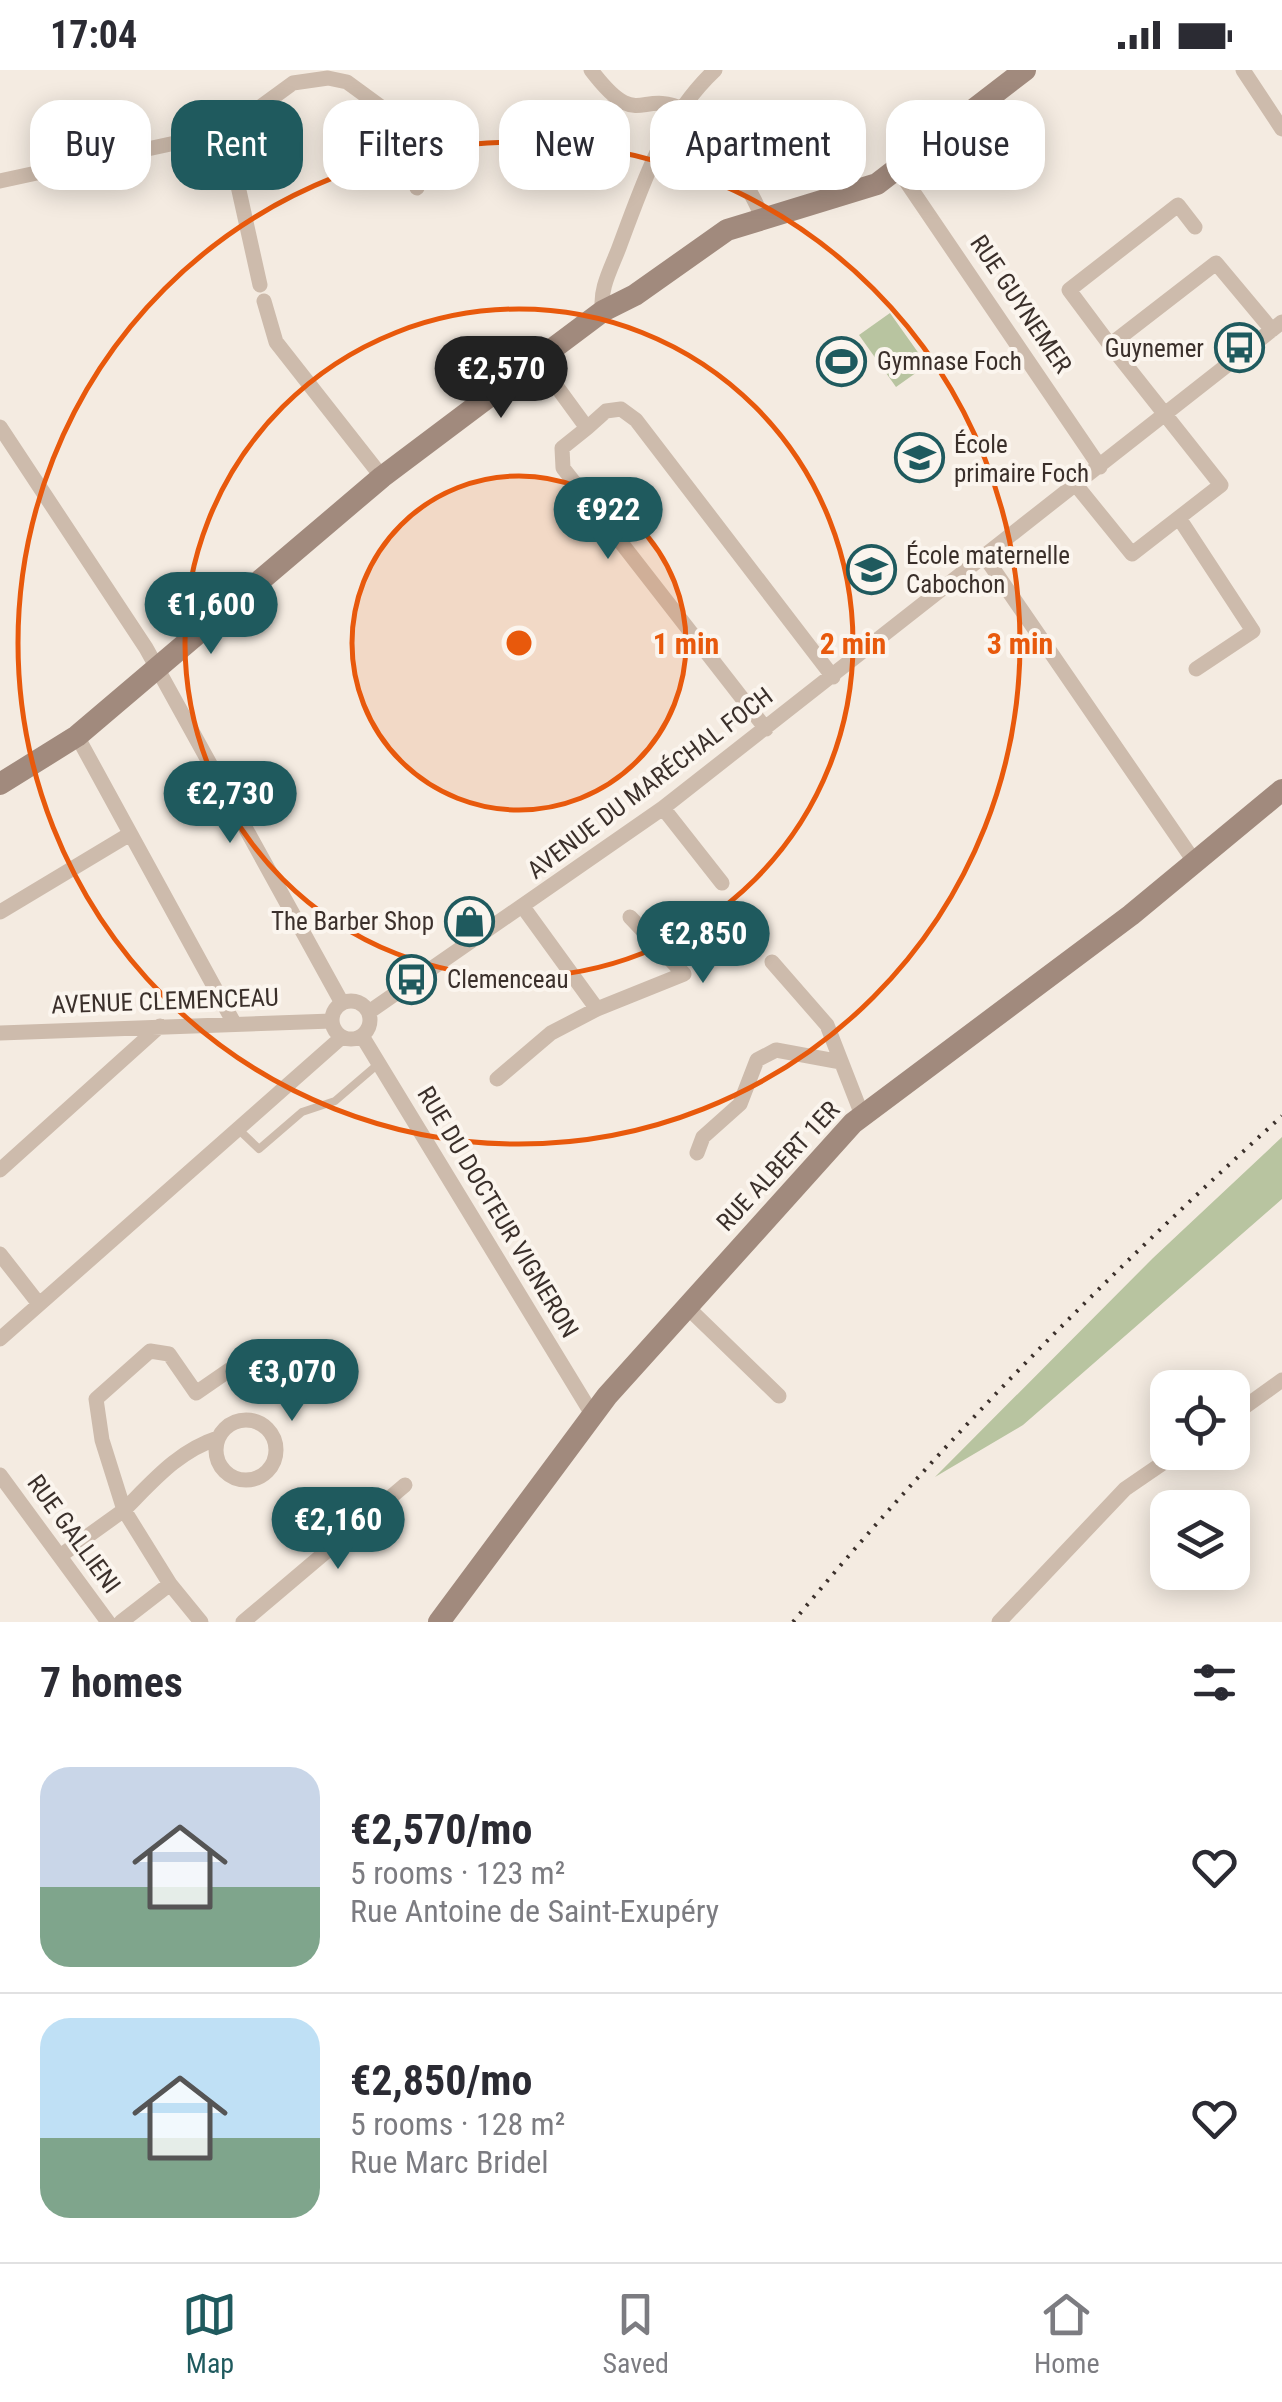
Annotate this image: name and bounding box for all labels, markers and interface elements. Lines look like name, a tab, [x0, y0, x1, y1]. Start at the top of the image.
text: 17:04	[50, 13, 137, 57]
chip: Buy	[30, 100, 151, 190]
chip: Rent	[171, 100, 303, 190]
chip: Filters	[323, 100, 479, 190]
chip: New	[499, 100, 630, 190]
chip: Apartment	[650, 100, 866, 190]
chip: House	[886, 100, 1045, 190]
street label: RUE GUYNEMER	[964, 230, 1078, 378]
bus stop icon: Guynemer	[1213, 322, 1265, 374]
place label: Guynemer	[1105, 334, 1204, 363]
sports icon: Gymnase Foch	[816, 335, 868, 387]
pin: €2,570	[420, 336, 582, 421]
place label: Gymnase Foch	[877, 347, 1022, 376]
text: €2,570	[457, 349, 545, 387]
place label: École primaire Foch	[954, 429, 1089, 488]
school or university icon: École primaire Foch	[893, 432, 945, 484]
pin: €922	[549, 477, 667, 562]
text: €922	[576, 490, 640, 528]
place label: École maternelle Cabochon	[906, 540, 1070, 599]
school or university icon: École maternelle Cabochon	[845, 543, 897, 595]
pin: €1,600	[130, 572, 292, 657]
text: €1,600	[167, 585, 255, 623]
centre of rings	[501, 625, 537, 661]
text: 1 min	[653, 626, 719, 661]
text: 2 min	[820, 626, 886, 661]
text: 3 min	[987, 626, 1053, 661]
street label: AVENUE DU MARÉCHAL FOCH	[521, 681, 778, 885]
pin: €2,730	[149, 761, 311, 846]
text: €2,730	[186, 774, 274, 812]
shop icon: The Barber Shop	[443, 895, 495, 947]
pin: €2,850	[622, 901, 784, 986]
place label: The Barber Shop	[271, 907, 434, 936]
text: €2,850	[659, 914, 747, 952]
bus stop icon: Clemenceau	[386, 953, 438, 1005]
place label: Clemenceau	[447, 965, 569, 994]
street label: AVENUE CLEMENCEAU	[51, 983, 279, 1019]
street label: RUE DU DOCTEUR VIGNERON	[411, 1081, 585, 1343]
street label: RUE ALBERT 1ER	[711, 1095, 845, 1237]
pin: €3,070	[211, 1339, 373, 1424]
text: €3,070	[248, 1352, 336, 1390]
map controls	[1150, 1370, 1250, 1590]
button: locate	[1150, 1370, 1250, 1470]
street label: RUE GALLIENI	[21, 1469, 127, 1599]
pin: €2,160	[257, 1487, 419, 1572]
button: layers	[1150, 1490, 1250, 1590]
text: €2,160	[294, 1500, 382, 1538]
icon: filters	[1187, 1655, 1242, 1710]
text: 7 homes	[40, 1658, 183, 1707]
text: €2,570/mo	[350, 1805, 532, 1854]
icon: home	[120, 1807, 240, 1927]
icon: heart	[1187, 1840, 1242, 1895]
text: 5 rooms · 123 m²	[350, 1854, 565, 1892]
text: Rue Antoine de Saint-Exupéry	[350, 1892, 719, 1930]
text: €2,850/mo	[350, 2056, 532, 2105]
icon: home	[120, 2058, 240, 2178]
icon: heart	[1187, 2091, 1242, 2146]
text: 5 rooms · 128 m²	[350, 2105, 565, 2143]
text: Rue Marc Bridel	[350, 2143, 549, 2181]
tab: Map	[182, 2287, 237, 2380]
tab: Saved	[602, 2287, 669, 2380]
tab: Home	[1034, 2287, 1100, 2380]

